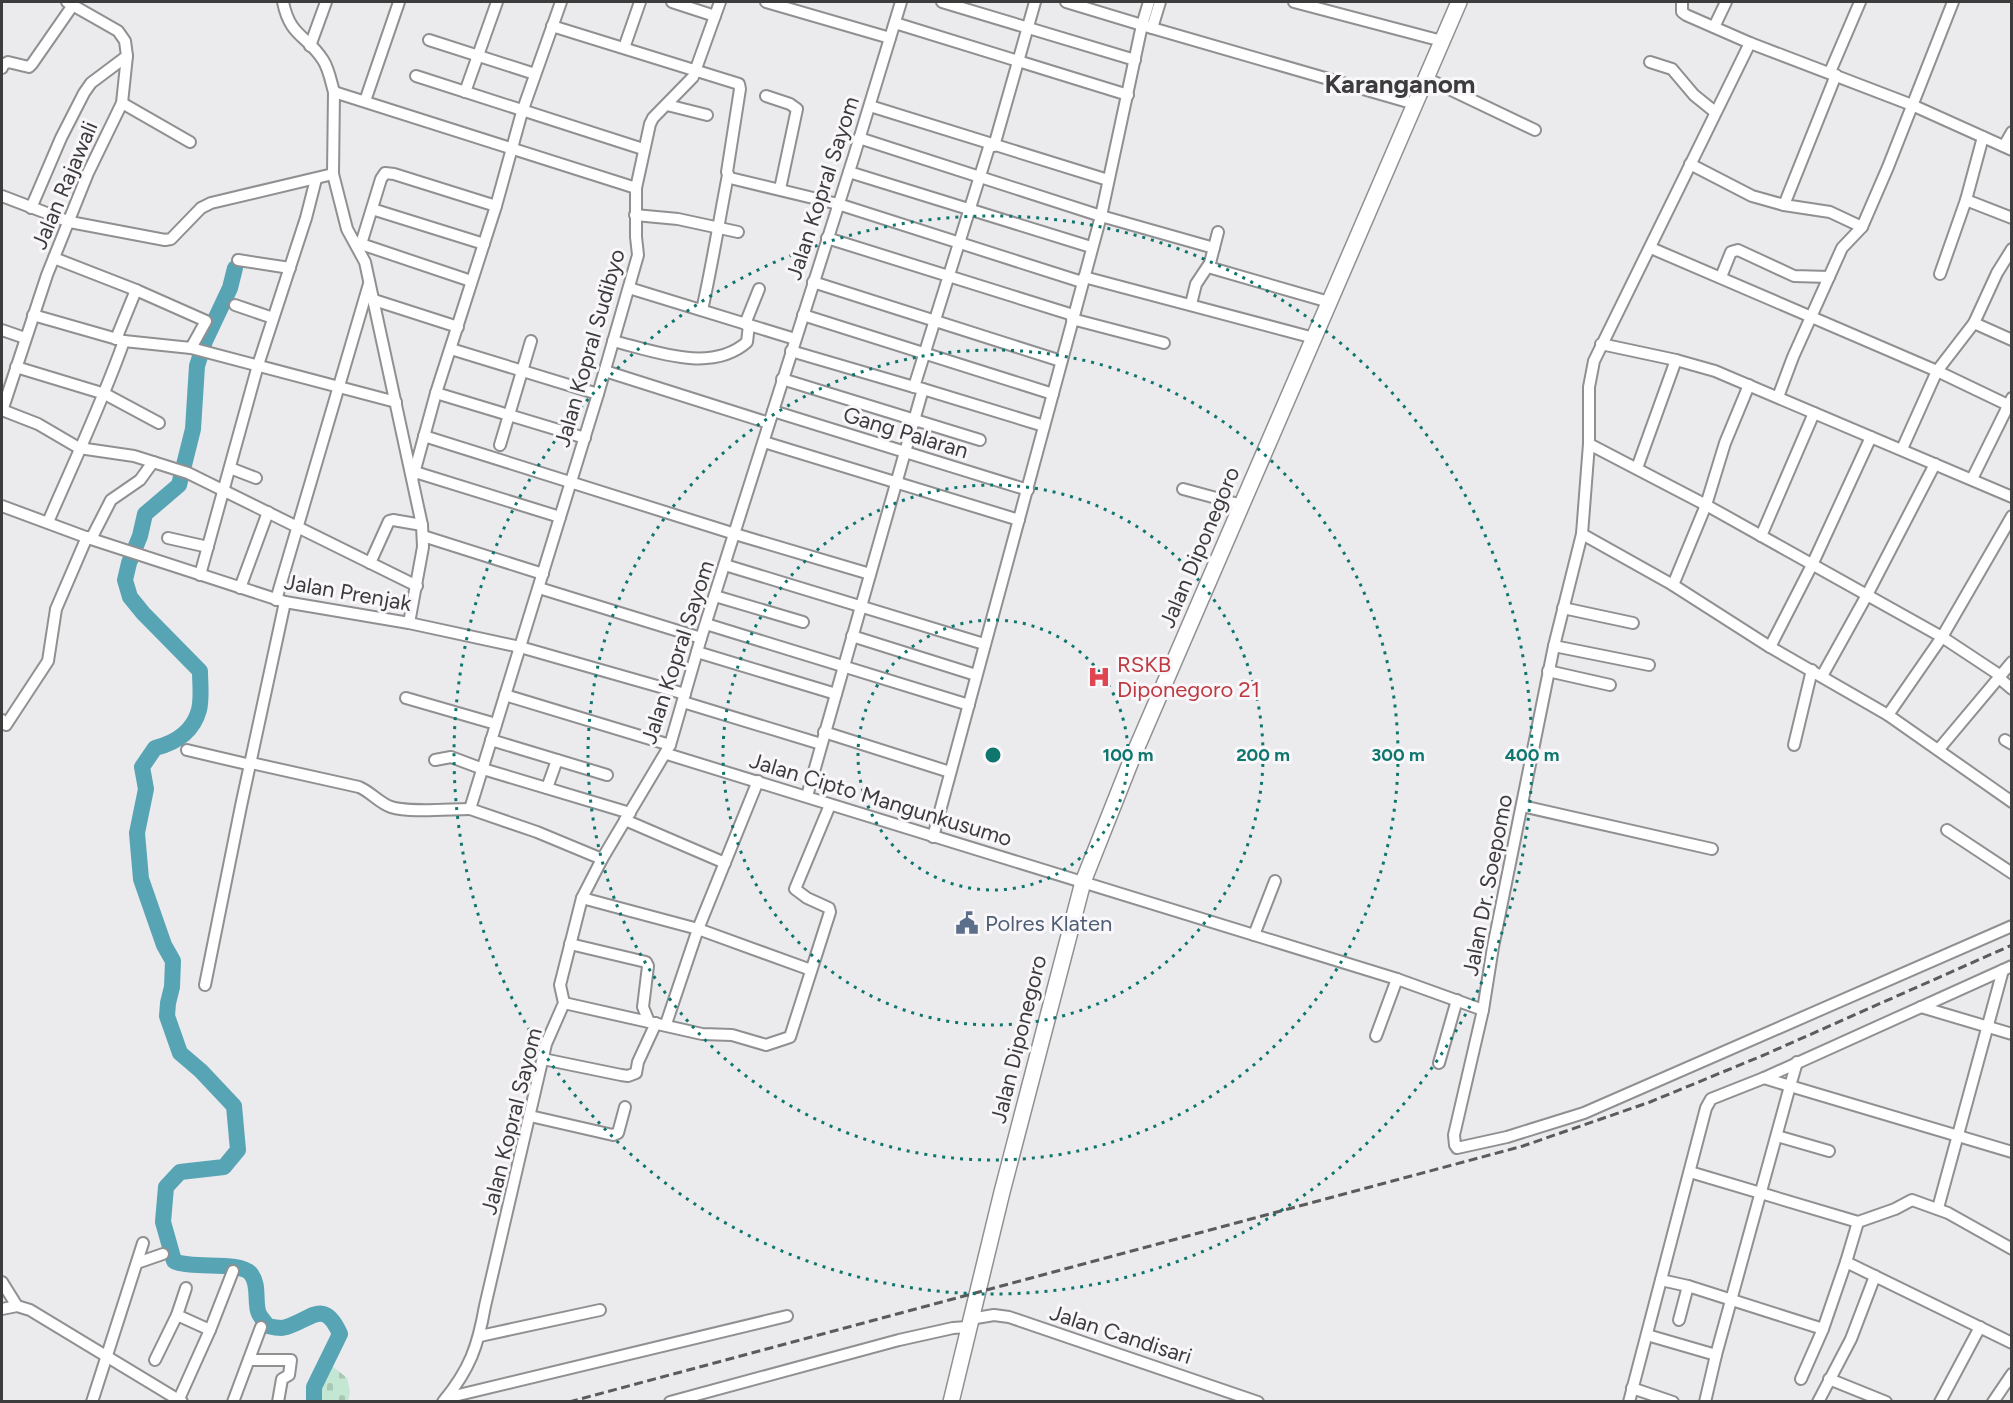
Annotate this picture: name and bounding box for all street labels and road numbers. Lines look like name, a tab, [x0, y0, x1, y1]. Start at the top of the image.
street label: Jalan Kopral Sayom	[780, 93, 865, 283]
street label: Jalan Rajawali	[25, 117, 104, 253]
street label: Jalan Kopral Sudibyo	[548, 246, 631, 450]
street label: Gang Palaran	[840, 401, 972, 464]
street label: Jalan Diponegoro	[1153, 463, 1246, 632]
street label: Jalan Kopral Sayom	[635, 557, 720, 747]
street label: Jalan Prenjak	[282, 568, 414, 617]
street label: Jalan Cipto Mangunkusumo	[746, 747, 1015, 852]
street label: Jalan Dr. Soepomo	[1457, 792, 1518, 978]
street label: Jalan Diponegoro	[985, 952, 1052, 1126]
street label: Jalan Kopral Sayom	[475, 1025, 548, 1217]
street label: Jalan Candisari	[1046, 1299, 1195, 1370]

